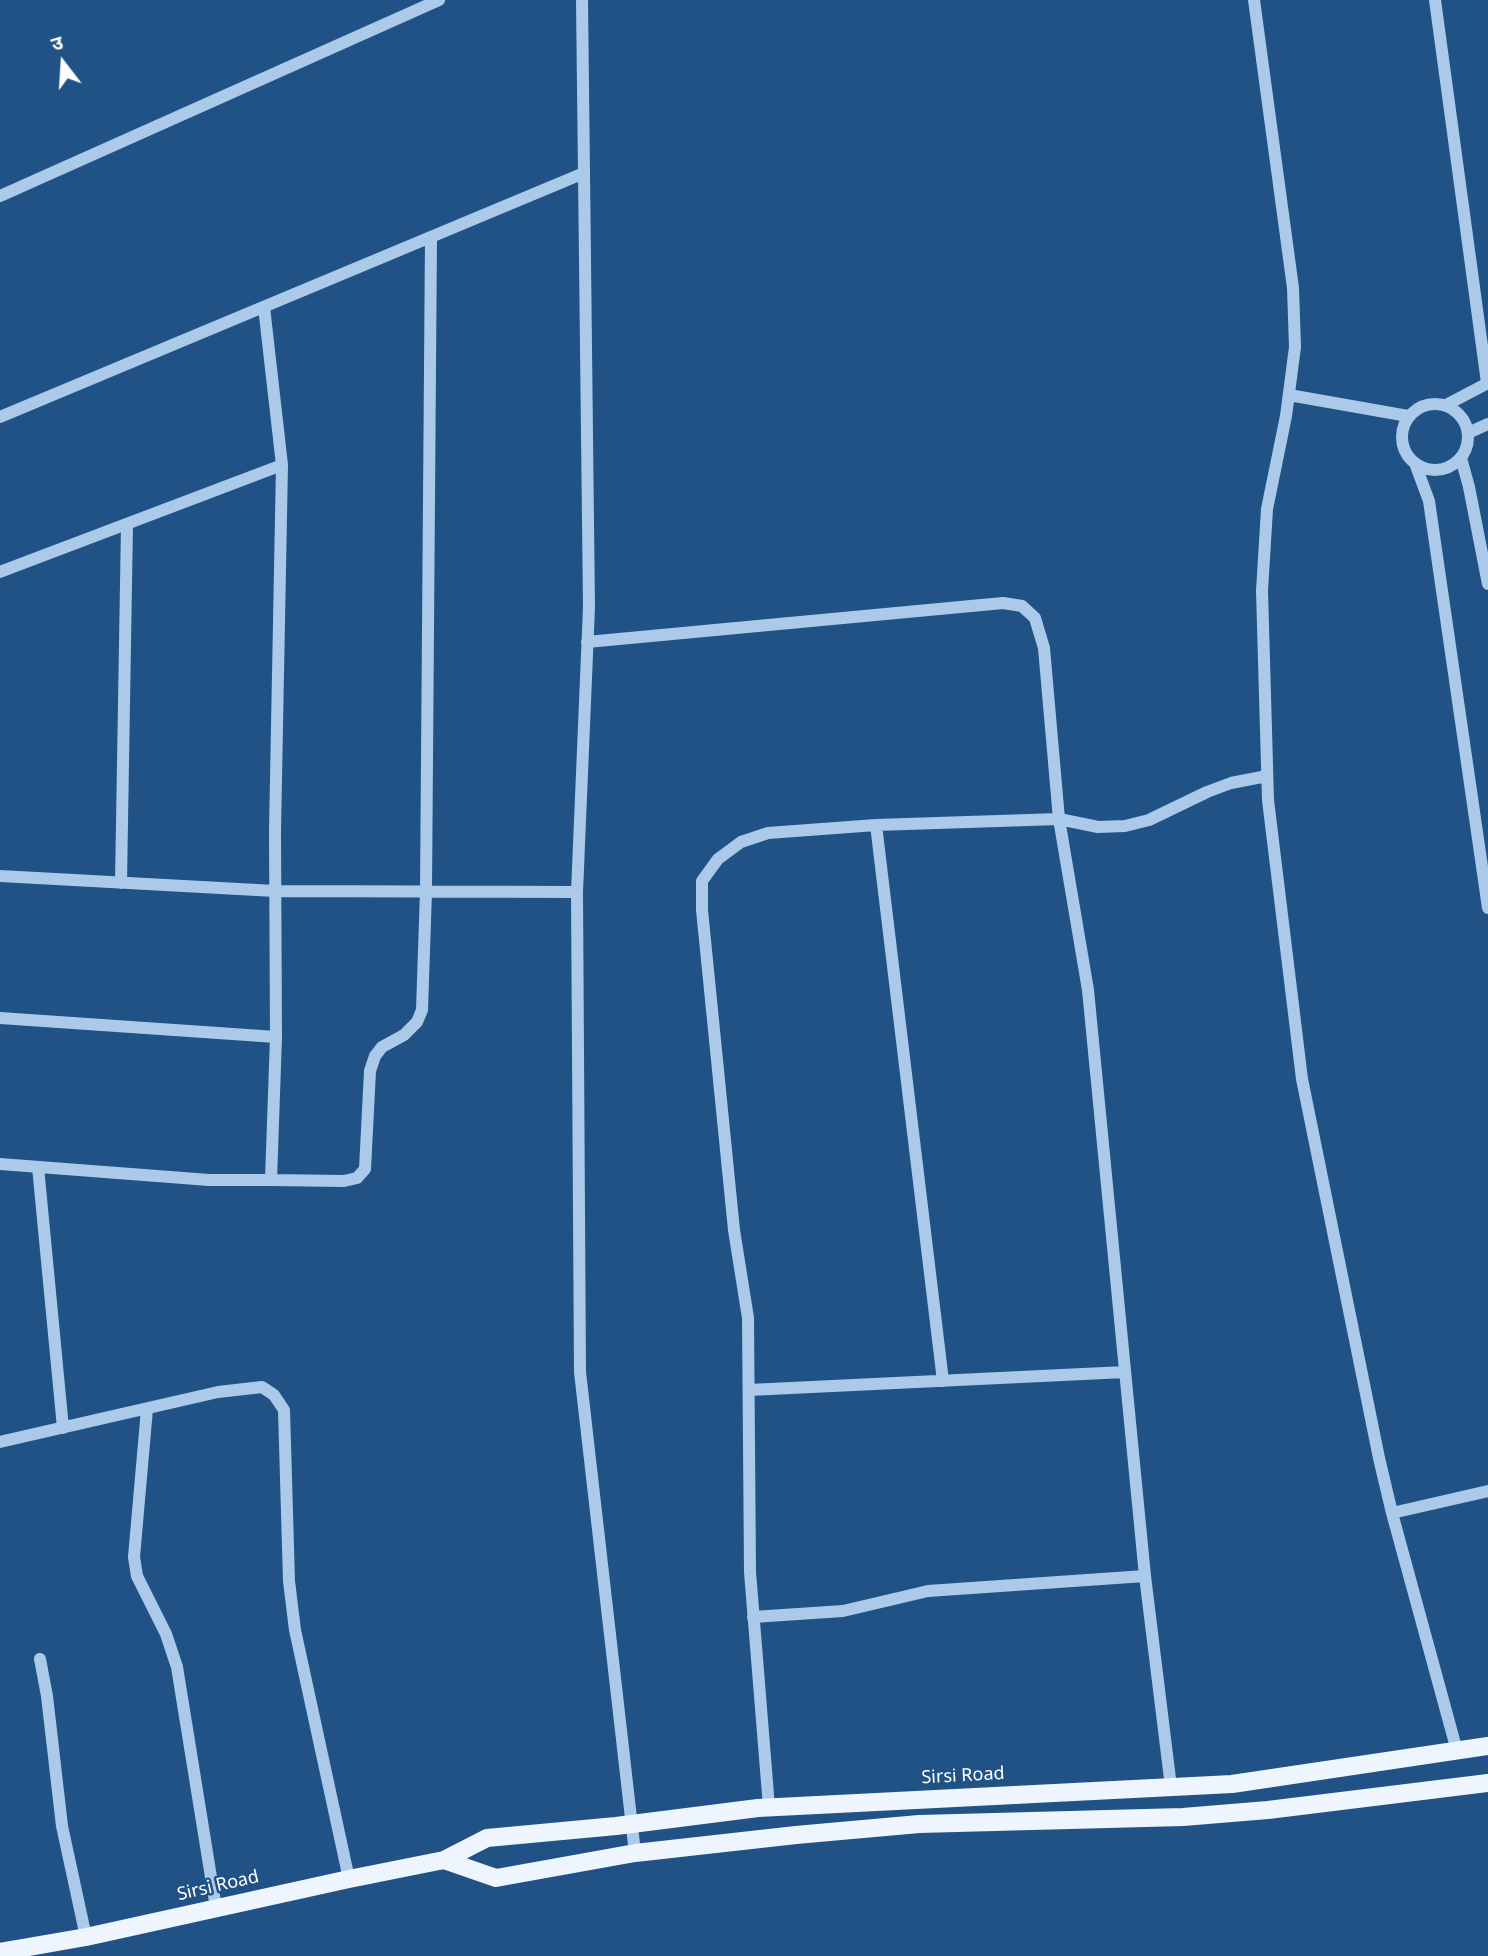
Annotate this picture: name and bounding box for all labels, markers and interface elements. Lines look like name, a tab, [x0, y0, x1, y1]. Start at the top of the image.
north arrow	[28, 28, 98, 98]
text: उ	[48, 29, 66, 57]
street label: Sirsi Road	[921, 1763, 1005, 1789]
street label: Sirsi Road	[175, 1866, 261, 1906]

